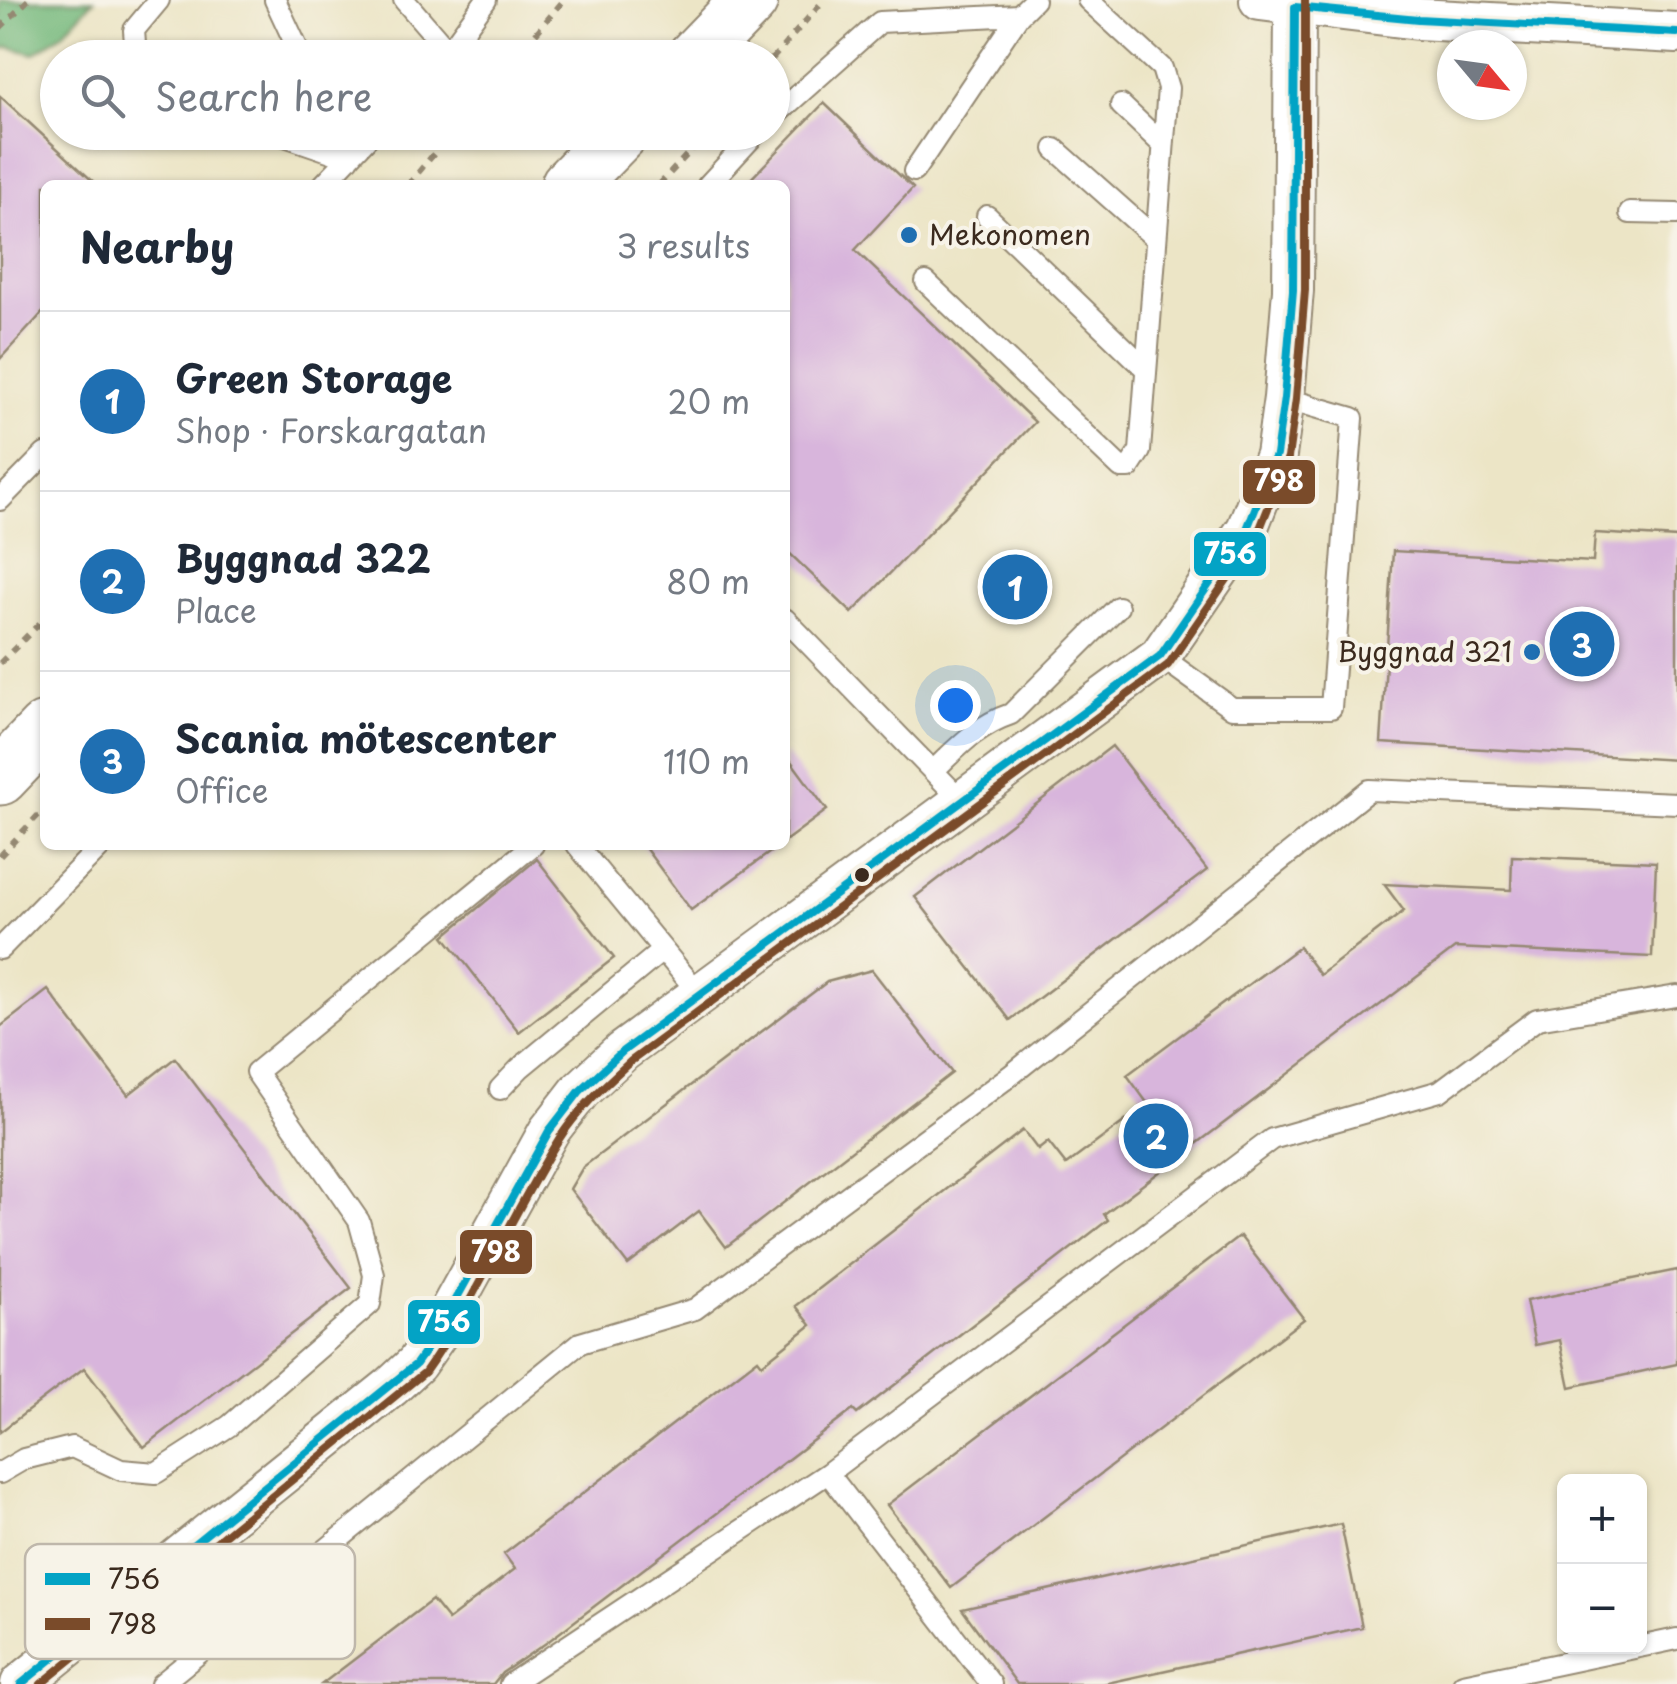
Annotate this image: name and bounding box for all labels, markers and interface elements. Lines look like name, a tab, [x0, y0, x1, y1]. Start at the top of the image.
north arrow	[1437, 30, 1527, 120]
search box	[40, 40, 790, 150]
text: Search here	[155, 67, 372, 124]
icon: search	[75, 68, 130, 123]
place label: Mekonomen	[929, 212, 1091, 255]
text: Nearby	[80, 214, 234, 277]
text: 3 results	[616, 221, 750, 269]
marker: Mekonomen	[898, 224, 920, 246]
text: Green Storage	[175, 349, 452, 406]
text: 1	[105, 377, 120, 425]
text: 20 m	[668, 377, 750, 425]
text: Shop · Forskargatan	[175, 406, 487, 454]
line badge: 798	[1241, 458, 1317, 506]
text: 798	[1254, 458, 1304, 501]
text: Byggnad 322	[175, 529, 431, 586]
line badge: 756	[1192, 530, 1268, 578]
text: 756	[1203, 531, 1257, 574]
pin: 1	[982, 550, 1048, 624]
text: 2	[101, 557, 124, 605]
text: 80 m	[666, 557, 750, 605]
text: Place	[175, 586, 257, 634]
pin: 3	[1550, 606, 1614, 682]
place label: Byggnad 321	[1337, 629, 1512, 672]
marker: Byggnad 321	[1521, 641, 1543, 663]
your location	[930, 680, 981, 731]
text: Scania mötescenter	[175, 709, 556, 766]
text: 3	[102, 737, 123, 785]
text: 110 m	[663, 737, 750, 785]
text: Office	[175, 766, 269, 814]
unlabelled marker	[852, 865, 872, 885]
pin: 2	[1124, 1098, 1188, 1174]
line badge: 798	[458, 1228, 534, 1276]
text: 798	[471, 1229, 521, 1272]
line badge: 756	[406, 1298, 482, 1346]
text: 756	[417, 1299, 471, 1342]
map controls	[1557, 1474, 1647, 1654]
button: +	[1557, 1474, 1647, 1564]
legend	[25, 1544, 355, 1659]
text: 756	[108, 1556, 160, 1599]
button: −	[1557, 1564, 1647, 1654]
text: 798	[108, 1601, 157, 1644]

